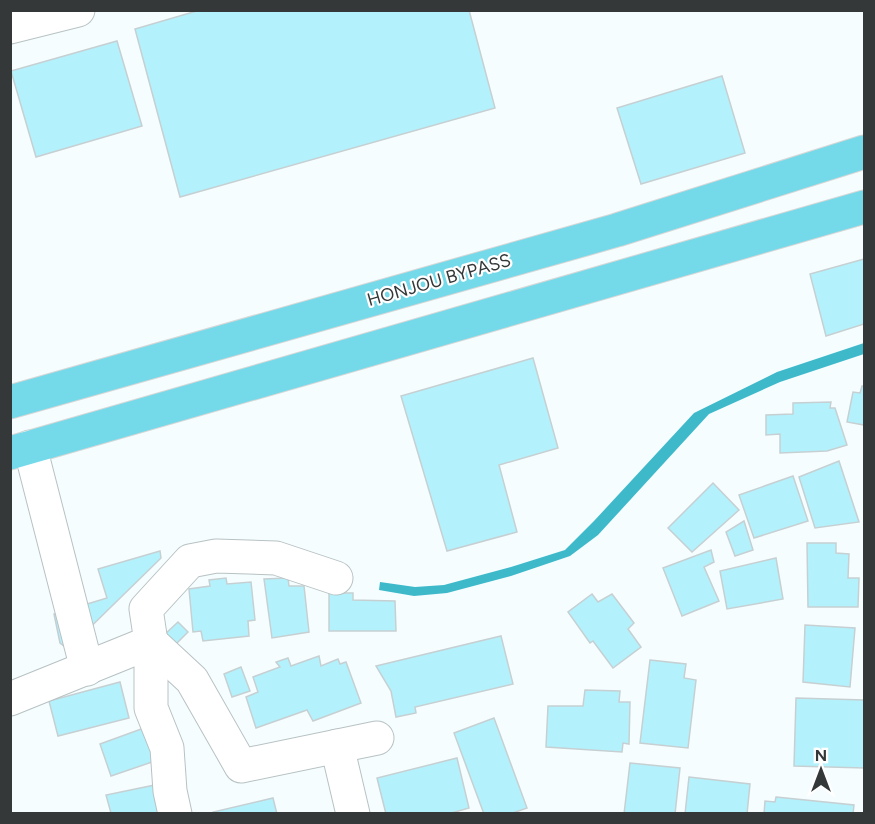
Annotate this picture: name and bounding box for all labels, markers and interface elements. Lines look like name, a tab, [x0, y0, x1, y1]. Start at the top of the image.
street label: HONJOU BYPASS	[365, 249, 513, 311]
north arrow	[791, 740, 851, 800]
text: N	[815, 746, 827, 765]

